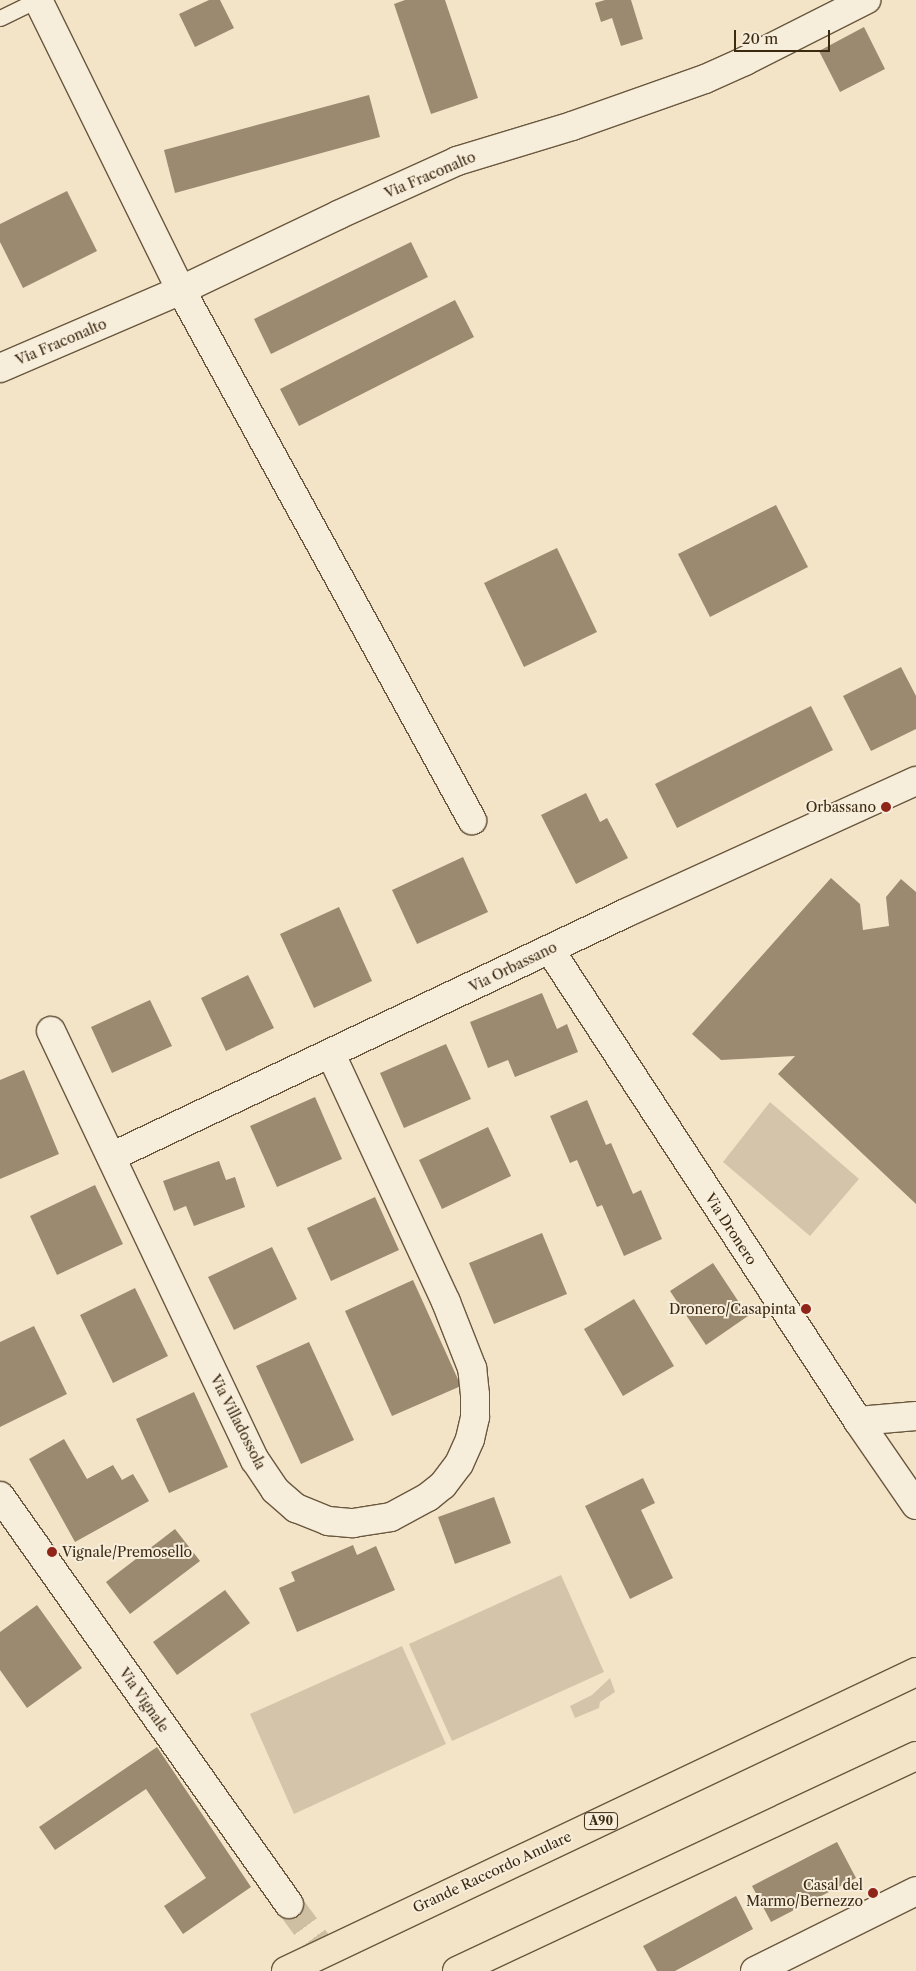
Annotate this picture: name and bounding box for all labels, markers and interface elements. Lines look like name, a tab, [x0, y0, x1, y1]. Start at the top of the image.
scale bar	[736, 20, 832, 52]
text: 20 m	[742, 29, 778, 48]
street label: Via Fraconalto	[382, 148, 478, 202]
street label: Via Fraconalto	[13, 315, 109, 369]
place label: Orbassano	[806, 799, 876, 815]
marker: Orbassano	[880, 801, 892, 813]
street label: Via Orbassano	[466, 938, 560, 996]
street label: Via Dronero	[702, 1190, 760, 1268]
place label: Dronero/Casapinta	[669, 1301, 796, 1317]
marker: Dronero/Casapinta	[800, 1303, 812, 1315]
street label: Via Villadossola	[207, 1371, 269, 1473]
place label: Vignale/Premosello	[62, 1544, 192, 1560]
marker: Vignale/Premosello	[46, 1546, 58, 1558]
street label: Via Vignale	[116, 1664, 172, 1736]
road number: A90	[584, 1812, 618, 1830]
street label: Grande Raccordo Anulare	[410, 1828, 574, 1916]
place label: Casal del Marmo/Bernezzo	[746, 1877, 863, 1910]
marker: Casal del Marmo/Bernezzo	[867, 1887, 879, 1899]

